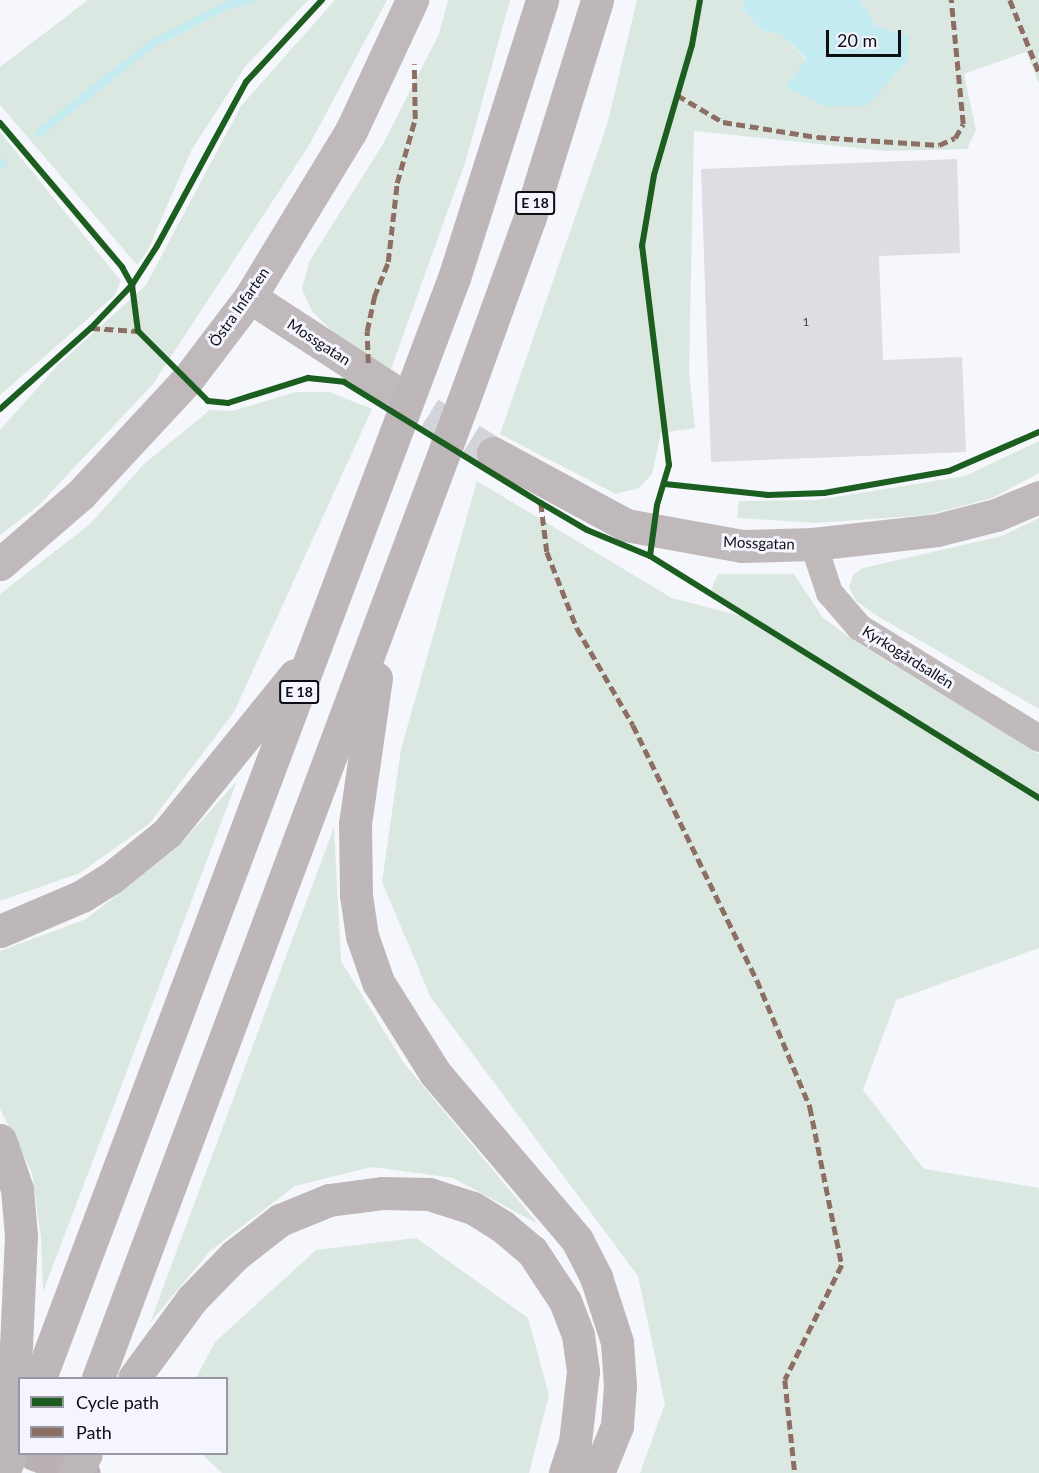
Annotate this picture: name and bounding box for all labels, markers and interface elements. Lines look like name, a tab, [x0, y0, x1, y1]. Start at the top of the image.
scale bar	[829, 18, 904, 56]
text: 20 m	[837, 29, 877, 51]
road number: E 18	[514, 192, 556, 214]
street label: Östra Infarten	[205, 264, 273, 350]
street label: Mossgatan	[284, 315, 354, 369]
house number: 1	[803, 315, 809, 329]
street label: Mossgatan	[723, 533, 795, 553]
street label: Kyrkogårdsallén	[859, 622, 957, 692]
road number: E 18	[278, 681, 320, 703]
legend	[18, 1377, 228, 1455]
text: Cycle path	[76, 1391, 159, 1413]
text: Path	[76, 1421, 112, 1443]

